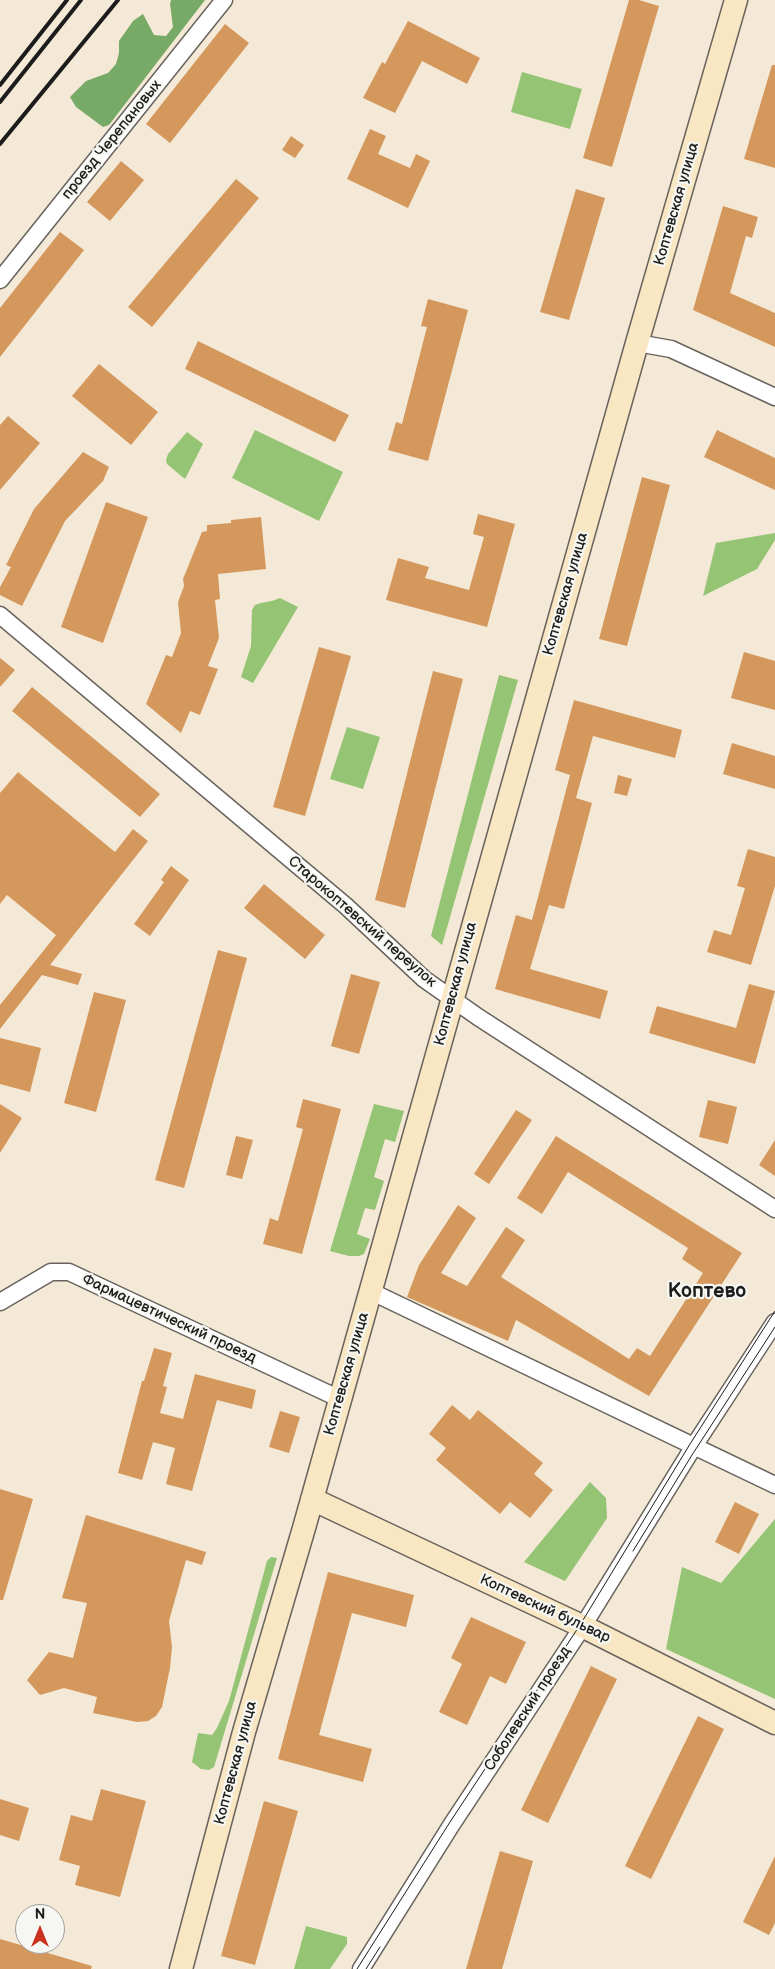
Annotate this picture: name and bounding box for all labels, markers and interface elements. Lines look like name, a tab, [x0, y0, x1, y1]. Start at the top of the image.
street label: проезд Черепановых	[58, 77, 166, 203]
street label: Коптевская улица	[651, 140, 703, 268]
street label: Коптевская улица	[540, 530, 592, 658]
street label: Старокоптевский переулок	[284, 853, 440, 991]
street label: Коптевская улица	[431, 920, 481, 1048]
street label: Фармацевтический проезд	[79, 1271, 259, 1367]
district label: Коптево	[668, 1280, 746, 1304]
street label: Коптевская улица	[321, 1310, 373, 1438]
street label: Коптевский бульвар	[477, 1571, 613, 1647]
street label: Соболевский проезд	[481, 1643, 575, 1775]
street label: Коптевская улица	[211, 1699, 261, 1827]
north arrow	[15, 1904, 65, 1954]
text: N	[35, 1906, 45, 1923]

